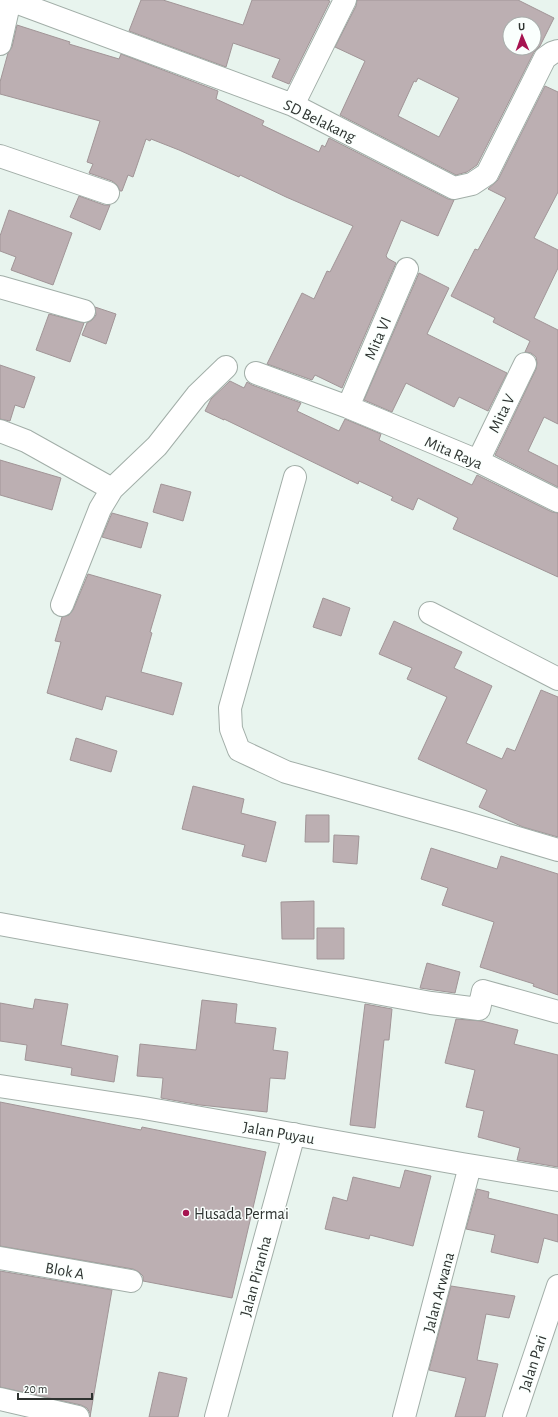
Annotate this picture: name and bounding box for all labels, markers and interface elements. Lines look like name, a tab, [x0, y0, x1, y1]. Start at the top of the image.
north arrow	[502, 16, 542, 56]
text: U	[518, 21, 525, 32]
street label: SD Belakang	[281, 97, 358, 145]
street label: Mita VI	[362, 315, 394, 362]
street label: Mita V	[486, 392, 518, 435]
street label: Mita Raya	[422, 434, 485, 473]
street label: Jalan Puyau	[242, 1119, 316, 1148]
place label: Husada Permai	[194, 1206, 289, 1222]
marker: Husada Permai	[181, 1208, 191, 1218]
street label: Jalan Piranha	[238, 1234, 274, 1318]
street label: Jalan Arwana	[421, 1251, 457, 1334]
street label: Blok A	[44, 1260, 86, 1282]
street label: Jalan Pari	[516, 1333, 550, 1394]
scale bar	[18, 1375, 92, 1401]
text: 20 m	[24, 1383, 47, 1395]

